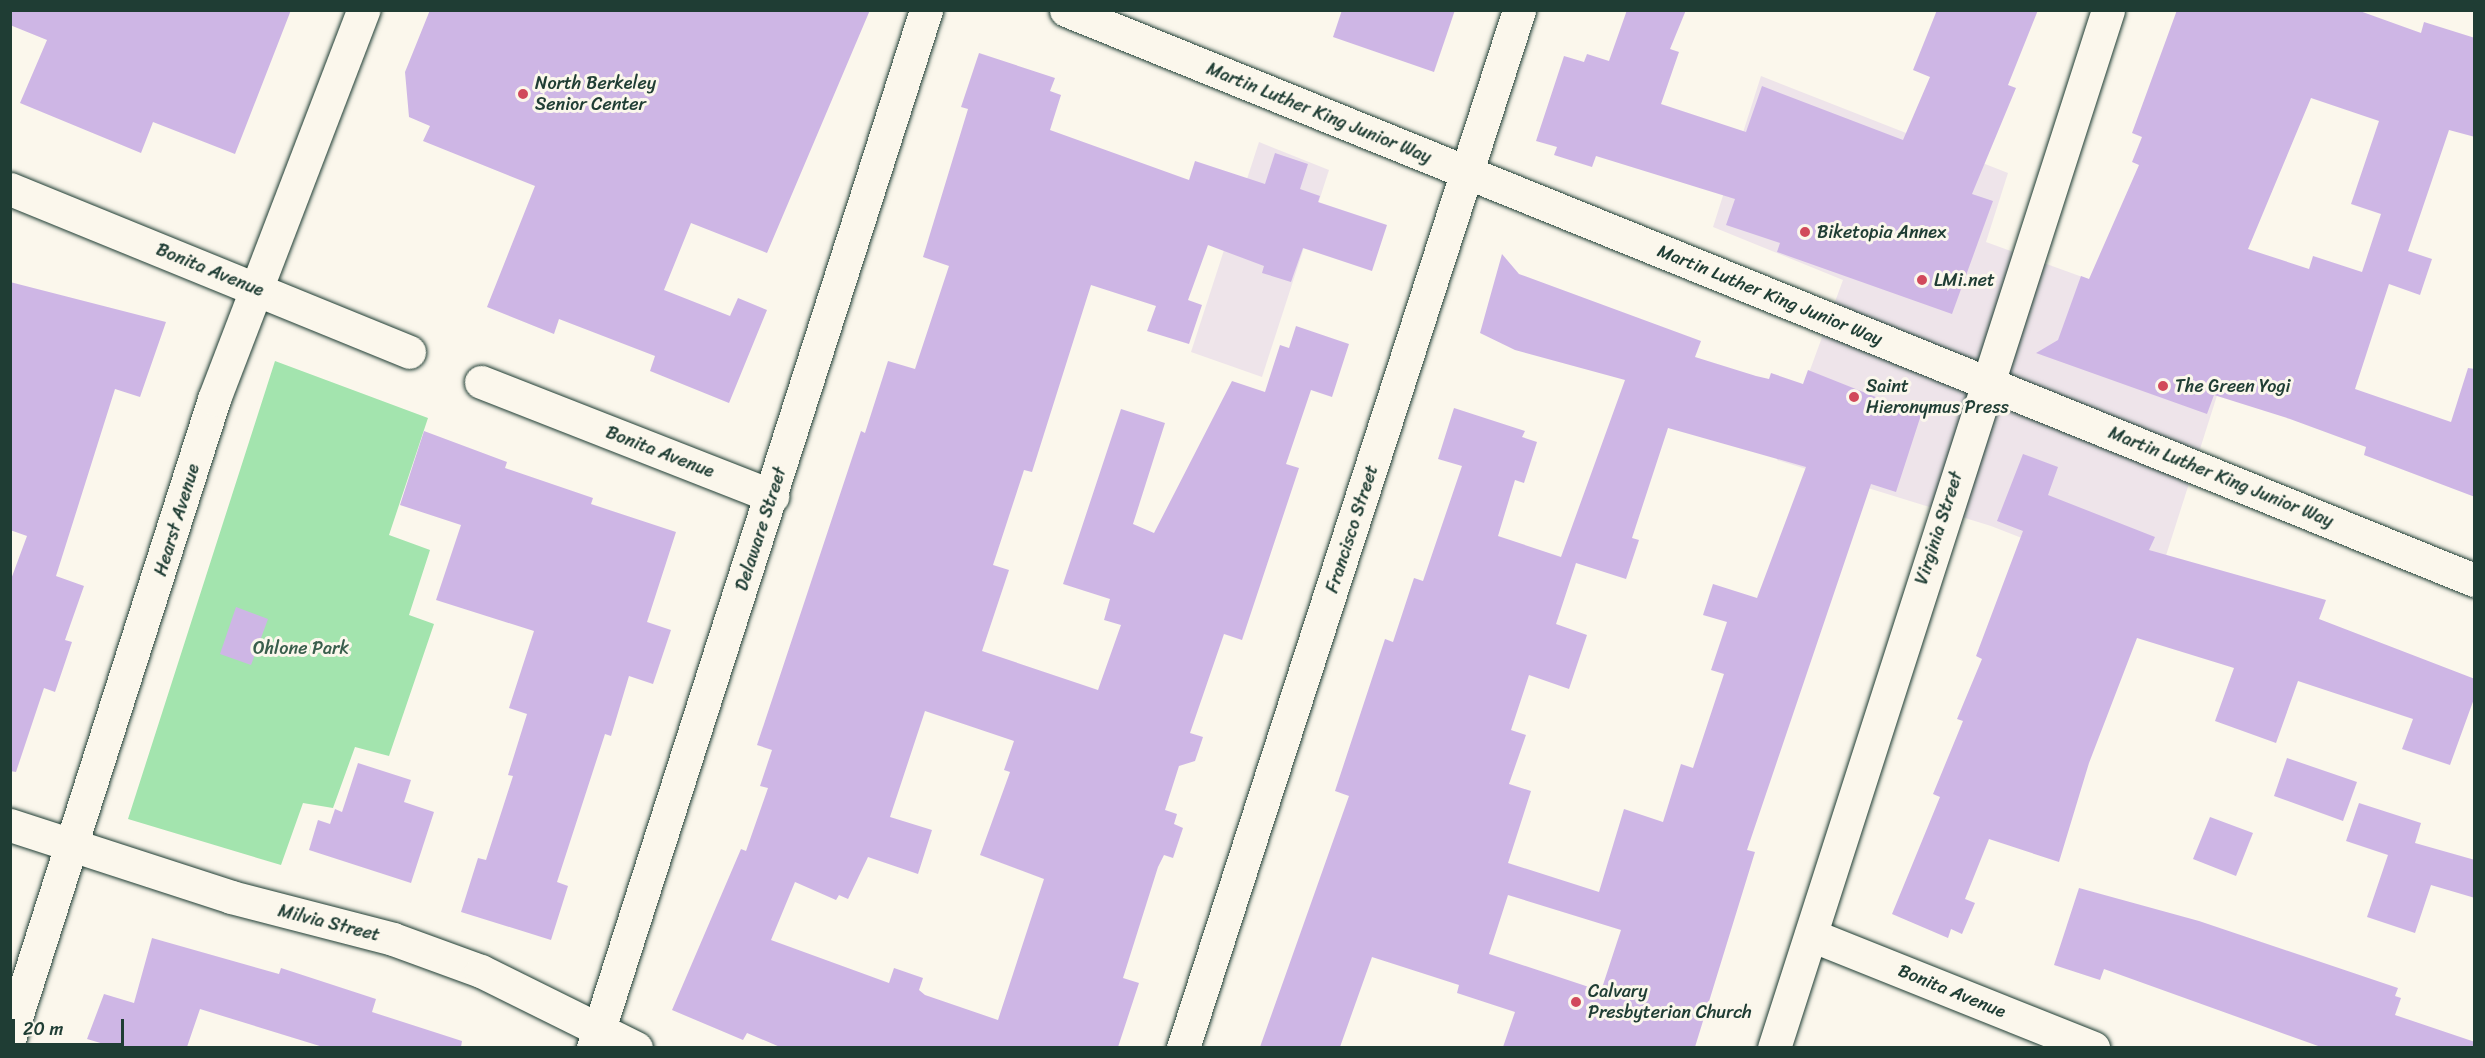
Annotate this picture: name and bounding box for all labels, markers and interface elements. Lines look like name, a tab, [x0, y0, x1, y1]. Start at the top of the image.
street label: Martin Luther King Junior Way	[1204, 58, 1434, 168]
place label: North Berkeley Senior Center	[535, 73, 656, 116]
marker: North Berkeley Senior Center	[516, 87, 530, 101]
place label: Biketopia Annex	[1817, 221, 1947, 243]
marker: Biketopia Annex	[1798, 225, 1812, 239]
street label: Bonita Avenue	[153, 239, 267, 301]
street label: Martin Luther King Junior Way	[1655, 240, 1885, 350]
place label: LMi.net	[1934, 269, 1995, 291]
marker: LMi.net	[1915, 273, 1929, 287]
place label: The Green Yogi	[2175, 375, 2291, 397]
place label: Saint Hieronymus Press	[1866, 376, 2008, 418]
marker: The Green Yogi	[2156, 379, 2170, 393]
marker: Saint Hieronymus Press	[1847, 390, 1861, 404]
street label: Bonita Avenue	[603, 421, 717, 483]
street label: Martin Luther King Junior Way	[2106, 422, 2336, 532]
street label: Hearst Avenue	[150, 461, 204, 579]
street label: Francisco Street	[1321, 462, 1383, 596]
street label: Delaware Street	[731, 464, 791, 594]
street label: Virginia Street	[1911, 469, 1967, 587]
park label: Ohlone Park	[253, 637, 349, 659]
street label: Milvia Street	[276, 900, 382, 946]
street label: Bonita Avenue	[1895, 960, 2009, 1022]
place label: Calvary Presbyterian Church	[1588, 981, 1752, 1024]
marker: Calvary Presbyterian Church	[1569, 995, 1583, 1009]
scale bar	[15, 1007, 128, 1045]
text: 20 m	[23, 1013, 63, 1045]

